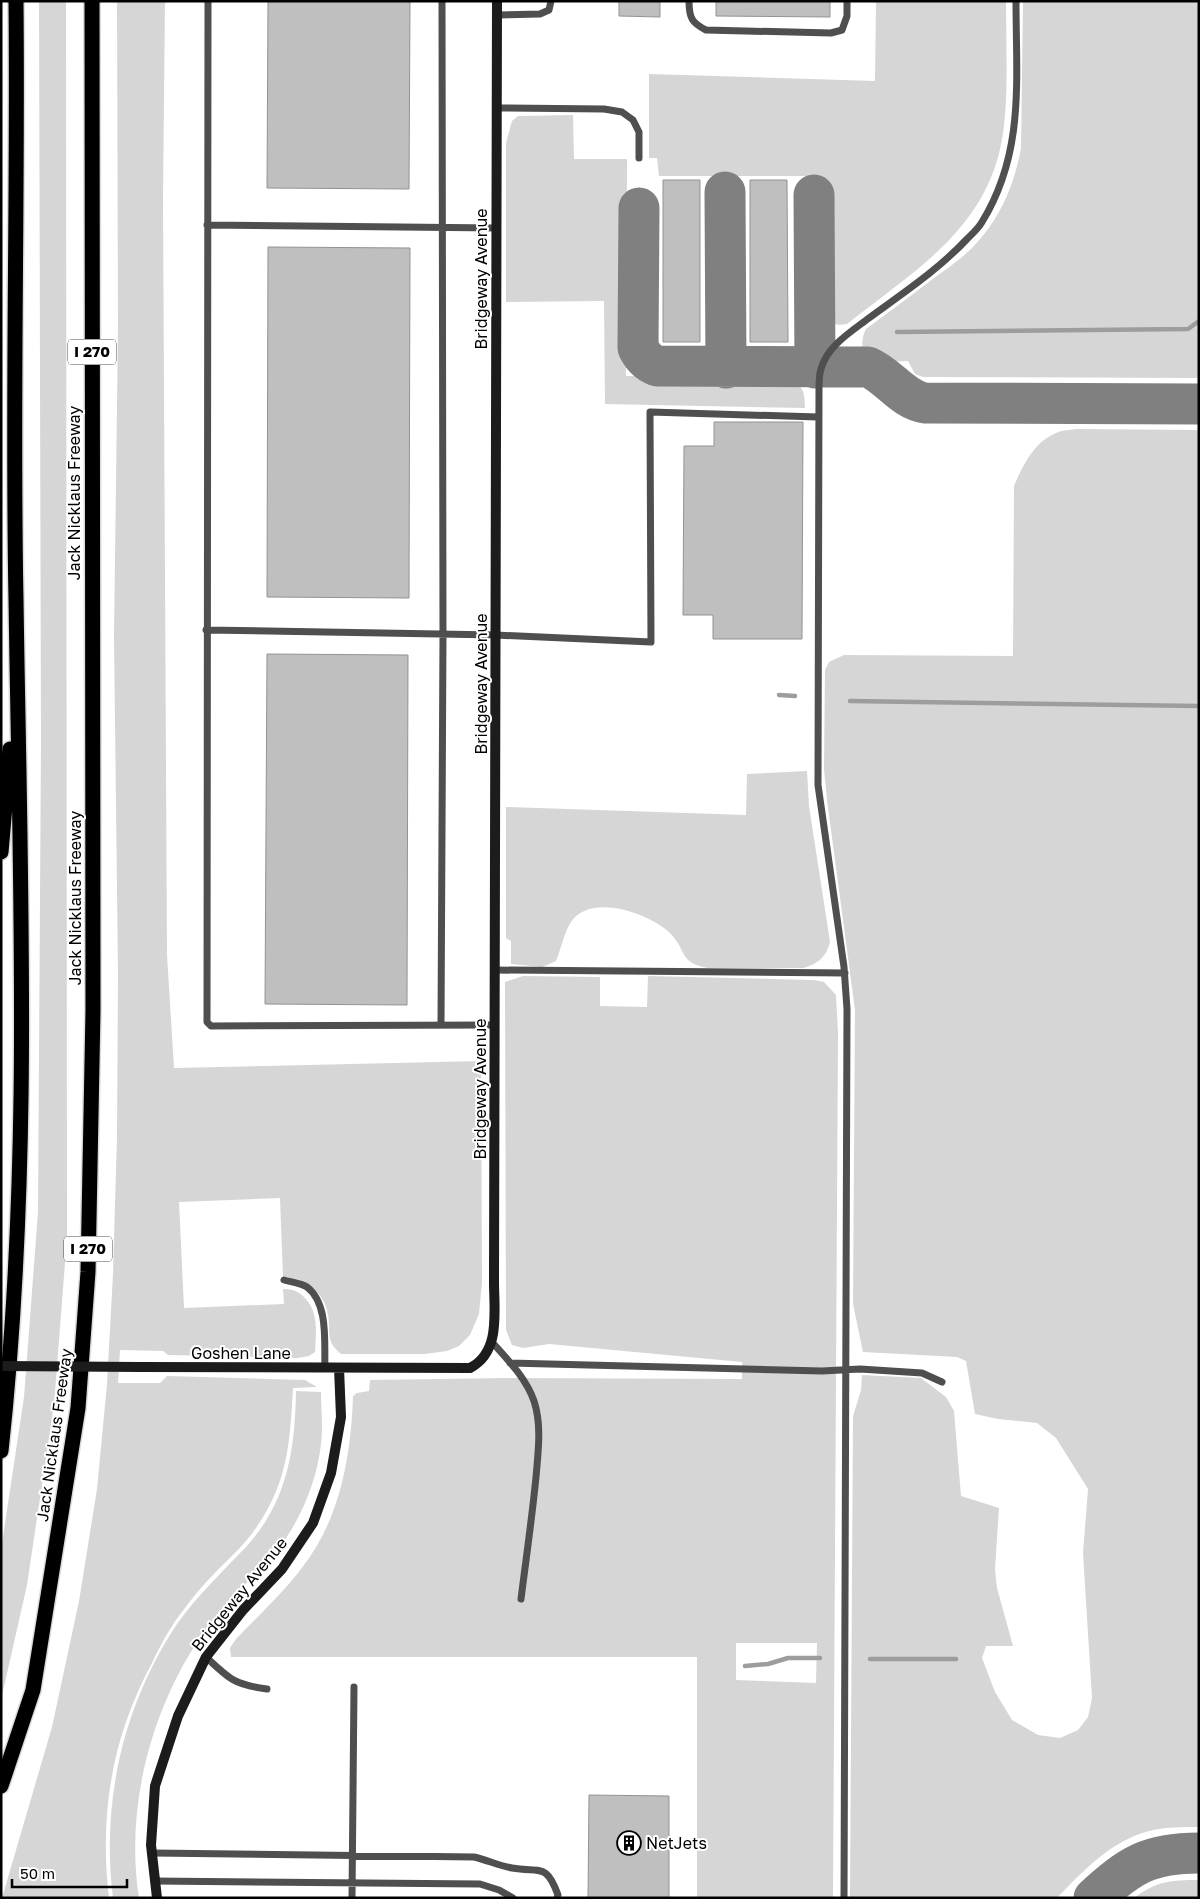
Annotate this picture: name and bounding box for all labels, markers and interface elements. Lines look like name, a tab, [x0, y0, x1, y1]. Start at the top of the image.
street label: Bridgeway Avenue	[471, 209, 491, 349]
road number: I 270	[68, 340, 116, 364]
street label: Jack Nicklaus Freeway	[64, 406, 84, 580]
street label: Bridgeway Avenue	[471, 614, 491, 754]
street label: Jack Nicklaus Freeway	[65, 811, 85, 985]
street label: Bridgeway Avenue	[470, 1019, 490, 1159]
road number: I 270	[64, 1236, 112, 1262]
street label: Goshen Lane	[191, 1343, 291, 1363]
street label: Jack Nicklaus Freeway	[32, 1347, 76, 1523]
street label: Bridgeway Avenue	[187, 1533, 291, 1655]
building icon: NetJets	[616, 1830, 642, 1856]
place label: NetJets	[646, 1833, 707, 1853]
scale bar	[12, 1856, 128, 1888]
text: 50 m	[20, 1864, 55, 1882]

